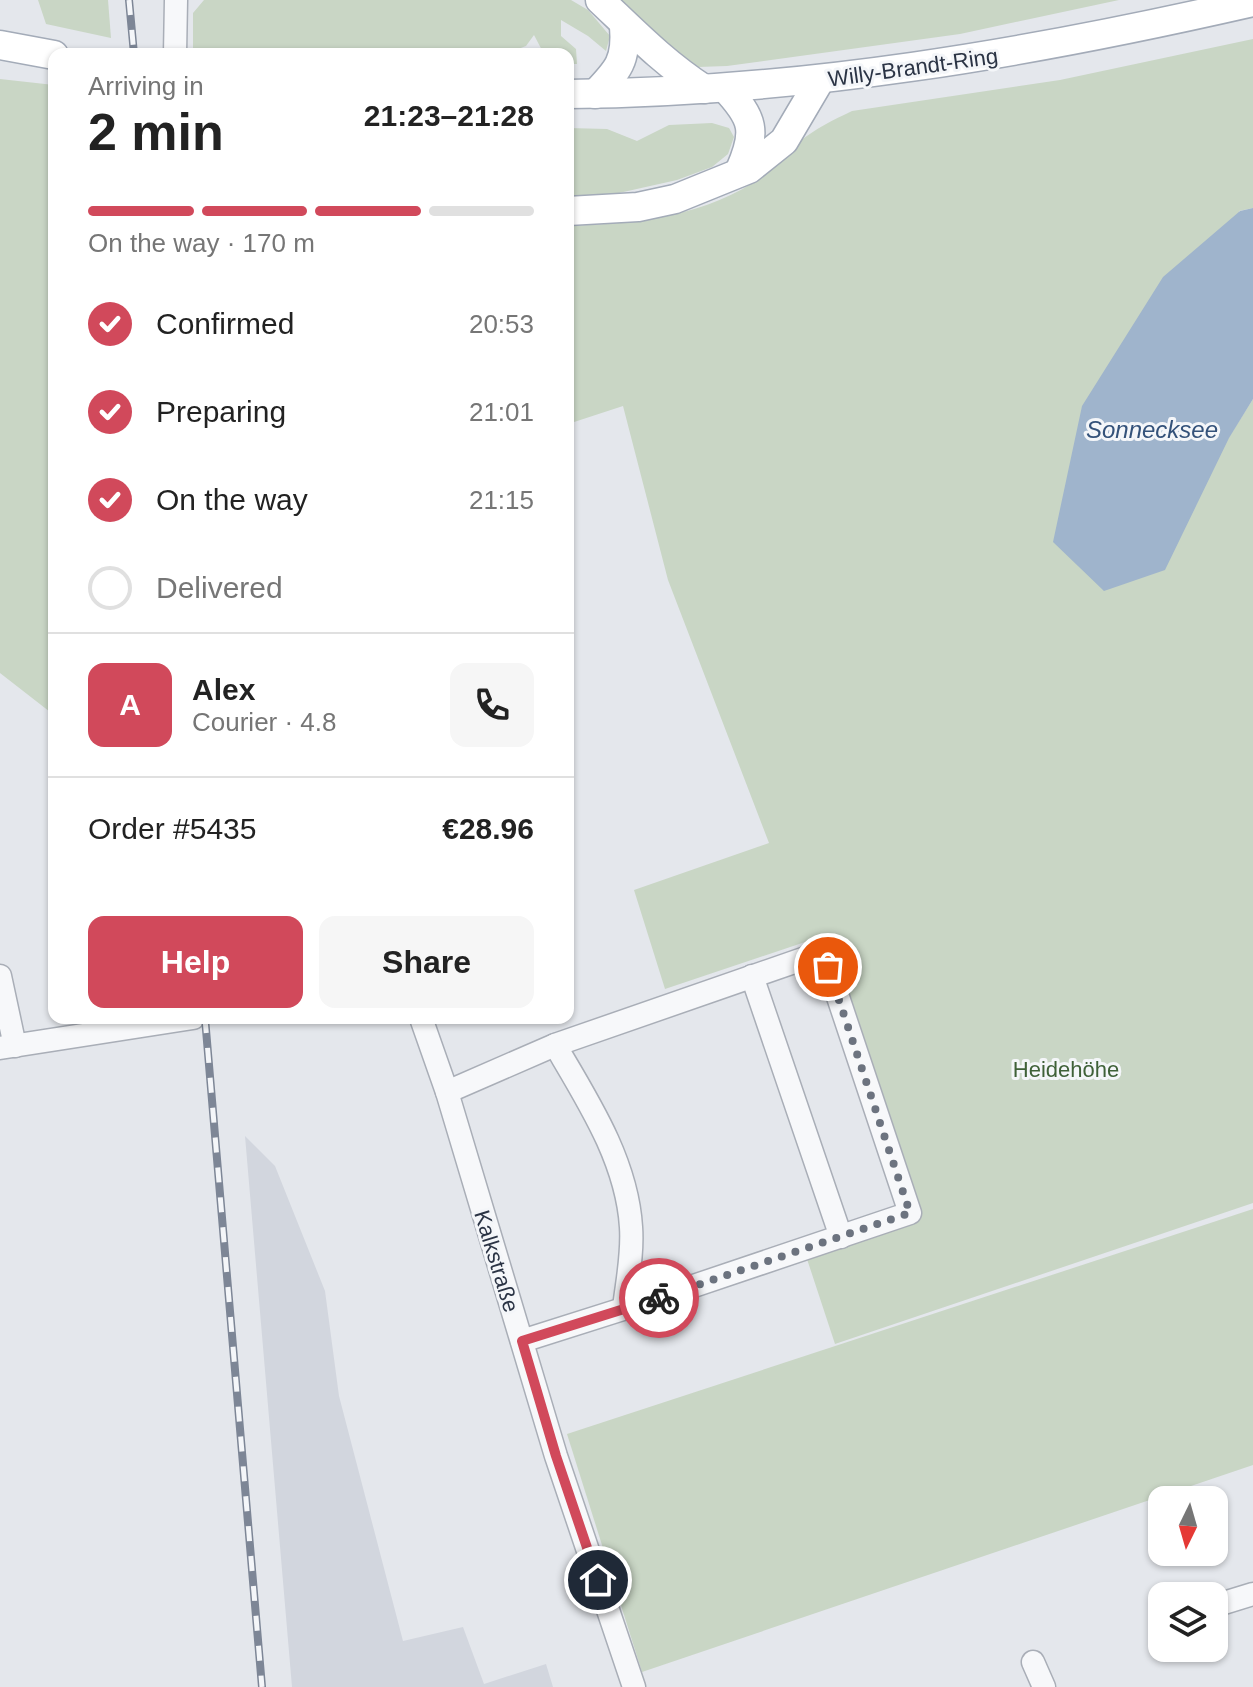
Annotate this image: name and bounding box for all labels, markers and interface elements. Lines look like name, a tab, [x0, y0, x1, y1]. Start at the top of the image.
street label: Willy-Brandt-Ring	[827, 43, 1000, 92]
text: Arriving in	[88, 71, 204, 101]
text: 21:23–21:28	[364, 99, 534, 132]
text: 2 min	[88, 103, 224, 161]
text: On the way · 170 m	[88, 228, 315, 258]
icon: check	[88, 302, 132, 346]
text: Confirmed	[156, 307, 294, 340]
text: 20:53	[469, 309, 534, 339]
icon: check	[88, 390, 132, 434]
text: Preparing	[156, 395, 286, 428]
text: 21:01	[469, 397, 534, 427]
water label: Sonnecksee	[1086, 416, 1218, 443]
icon: check	[88, 478, 132, 522]
text: On the way	[156, 483, 308, 516]
text: 21:15	[469, 485, 534, 515]
text: Delivered	[156, 571, 283, 604]
button: phone	[450, 663, 534, 747]
text: Alex	[192, 673, 255, 706]
text: A	[119, 688, 141, 721]
text: Courier · 4.8	[192, 707, 337, 737]
text: Order #5435	[88, 812, 256, 845]
text: €28.96	[442, 812, 534, 845]
button: Help	[88, 916, 303, 1008]
button: Share	[319, 916, 534, 1008]
pin	[794, 933, 862, 1001]
icon: bag	[806, 945, 850, 989]
park label: Heidehöhe	[1013, 1057, 1119, 1082]
street label: Kalkstraße	[469, 1207, 524, 1315]
courier	[619, 1258, 699, 1338]
icon: bike	[637, 1276, 681, 1320]
north arrow	[1148, 1486, 1228, 1566]
map controls	[1148, 1486, 1228, 1662]
pin	[564, 1546, 632, 1614]
icon: home	[576, 1558, 620, 1602]
button: layers	[1148, 1582, 1228, 1662]

